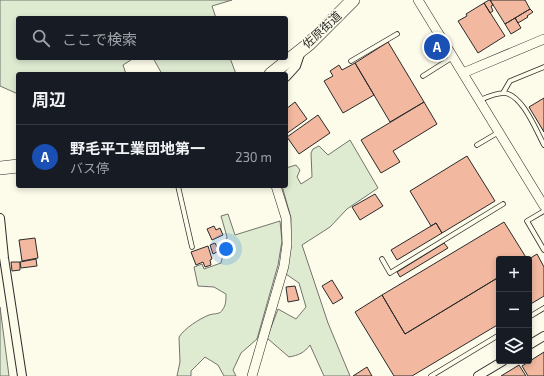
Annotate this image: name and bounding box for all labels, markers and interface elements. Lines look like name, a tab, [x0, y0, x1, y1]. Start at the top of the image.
street label: 佐原街道	[299, 8, 344, 51]
search box	[16, 16, 288, 60]
icon: search	[30, 27, 52, 49]
text: ここで検索	[62, 30, 137, 48]
pin: A	[424, 32, 450, 62]
text: 周辺	[32, 89, 66, 109]
text: 野毛平工業団地第一	[70, 139, 205, 157]
text: A	[41, 149, 49, 165]
text: 230 m	[235, 149, 272, 165]
text: バス停	[70, 160, 109, 176]
your location	[216, 239, 236, 259]
map controls	[496, 256, 532, 364]
button: +	[496, 256, 532, 292]
button: −	[496, 292, 532, 328]
button: layers	[496, 328, 532, 364]

